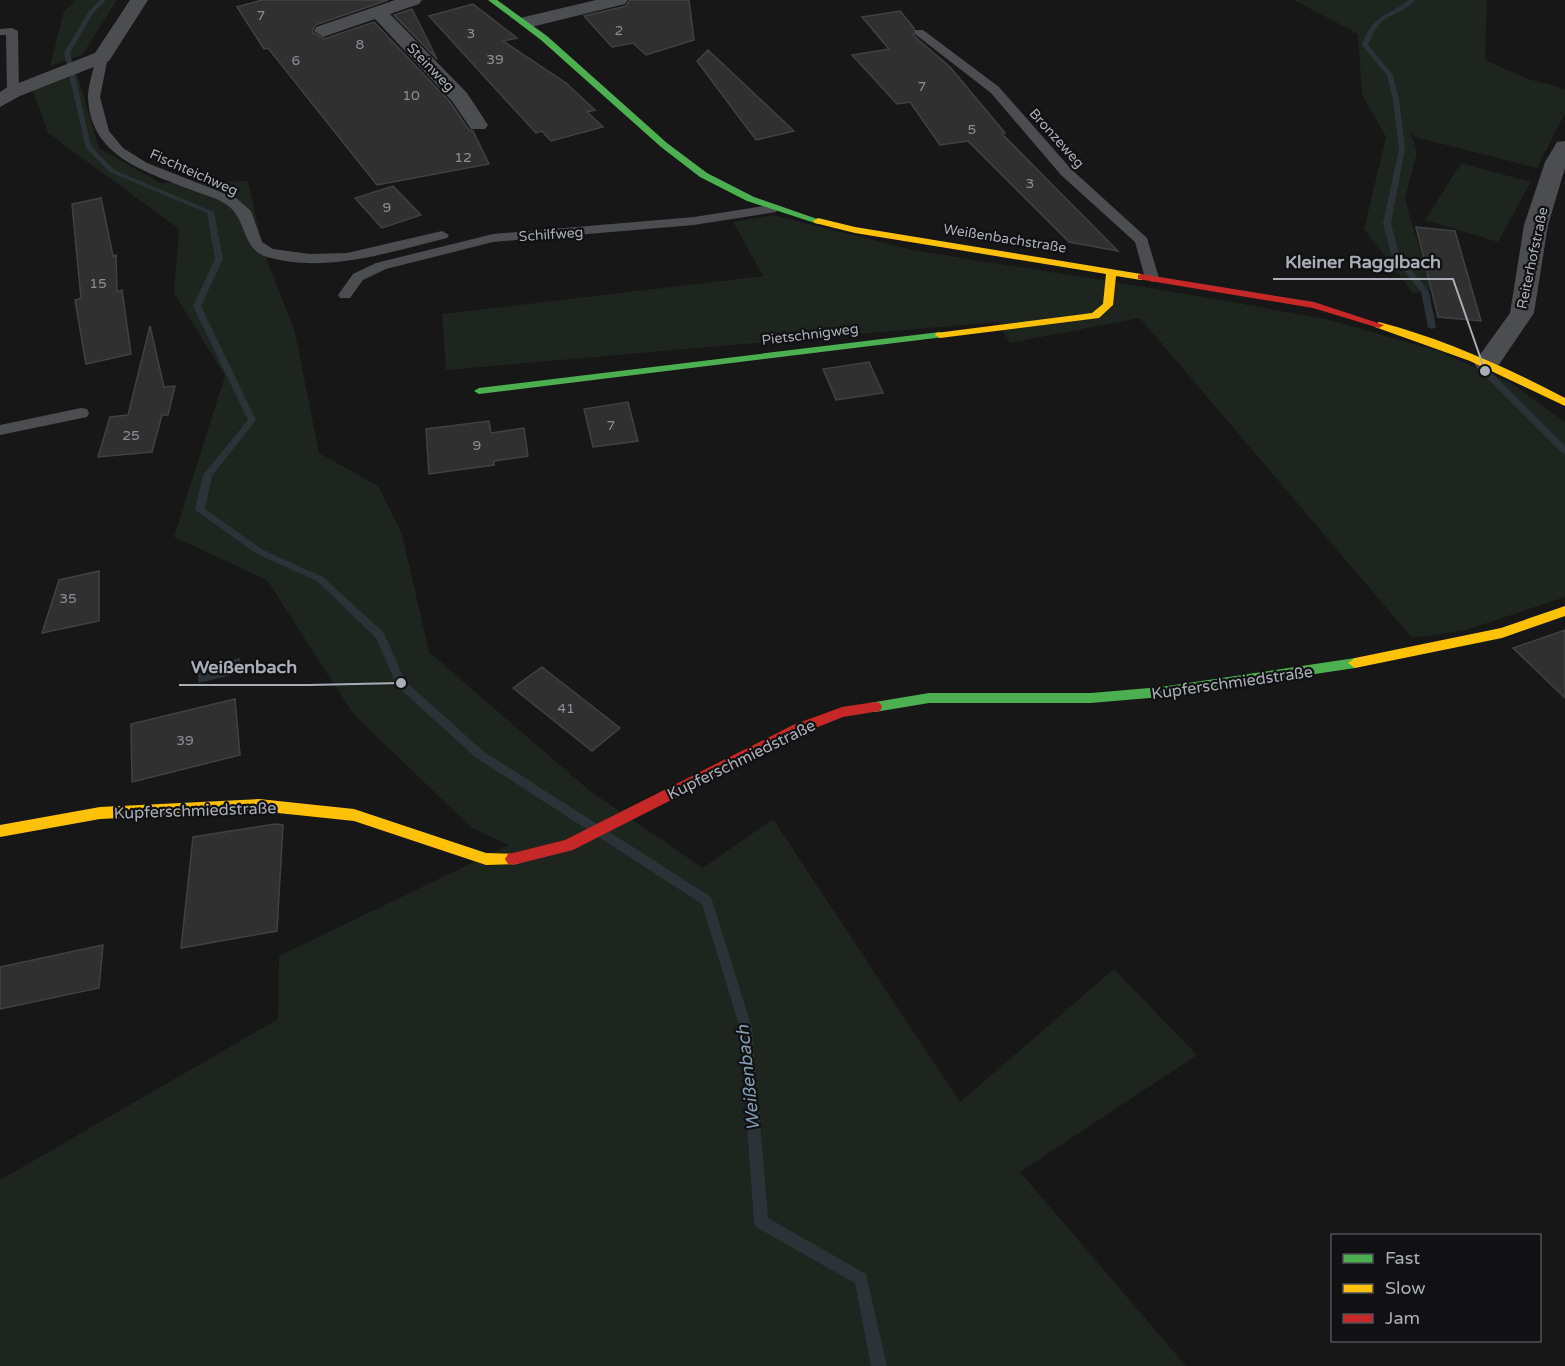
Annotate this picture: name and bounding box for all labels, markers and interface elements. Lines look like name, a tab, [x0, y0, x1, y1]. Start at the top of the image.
house number: 7	[257, 7, 265, 24]
house number: 2	[615, 22, 623, 39]
house number: 3	[467, 25, 475, 42]
house number: 8	[356, 36, 365, 53]
street label: Steinweg	[403, 39, 458, 95]
house number: 39	[486, 51, 504, 68]
house number: 6	[292, 52, 301, 69]
house number: 7	[918, 78, 926, 95]
house number: 10	[402, 87, 420, 104]
street label: Bronzeweg	[1025, 105, 1088, 172]
house number: 5	[968, 121, 976, 138]
street label: Fischteichweg	[147, 145, 240, 199]
house number: 12	[454, 149, 472, 166]
house number: 3	[1026, 175, 1034, 192]
house number: 9	[383, 199, 391, 216]
street label: Reiterhofstraße	[1513, 205, 1552, 311]
street label: Weißenbachstraße	[942, 220, 1068, 257]
street label: Schilfweg	[518, 224, 584, 245]
callout: Kleiner Ragglbach	[1273, 243, 1453, 279]
text: Kleiner Ragglbach	[1285, 251, 1441, 273]
house number: 15	[89, 275, 107, 292]
street label: Pietschnigweg	[761, 320, 859, 349]
house number: 7	[607, 417, 615, 434]
house number: 25	[122, 427, 140, 444]
house number: 9	[473, 437, 481, 454]
house number: 35	[59, 590, 77, 607]
callout: Weißenbach	[179, 649, 309, 685]
text: Weißenbach	[191, 656, 297, 678]
street label: Kupferschmiedstraße	[1150, 662, 1314, 704]
house number: 41	[557, 700, 575, 717]
street label: Kupferschmiedstraße	[664, 715, 819, 805]
house number: 39	[176, 732, 194, 749]
street label: Kupferschmiedstraße	[113, 798, 277, 824]
water label: Weißenbach	[731, 1023, 764, 1132]
legend	[1331, 1234, 1541, 1342]
text: Fast	[1385, 1247, 1420, 1269]
text: Slow	[1385, 1277, 1426, 1299]
text: Jam	[1385, 1307, 1420, 1329]

